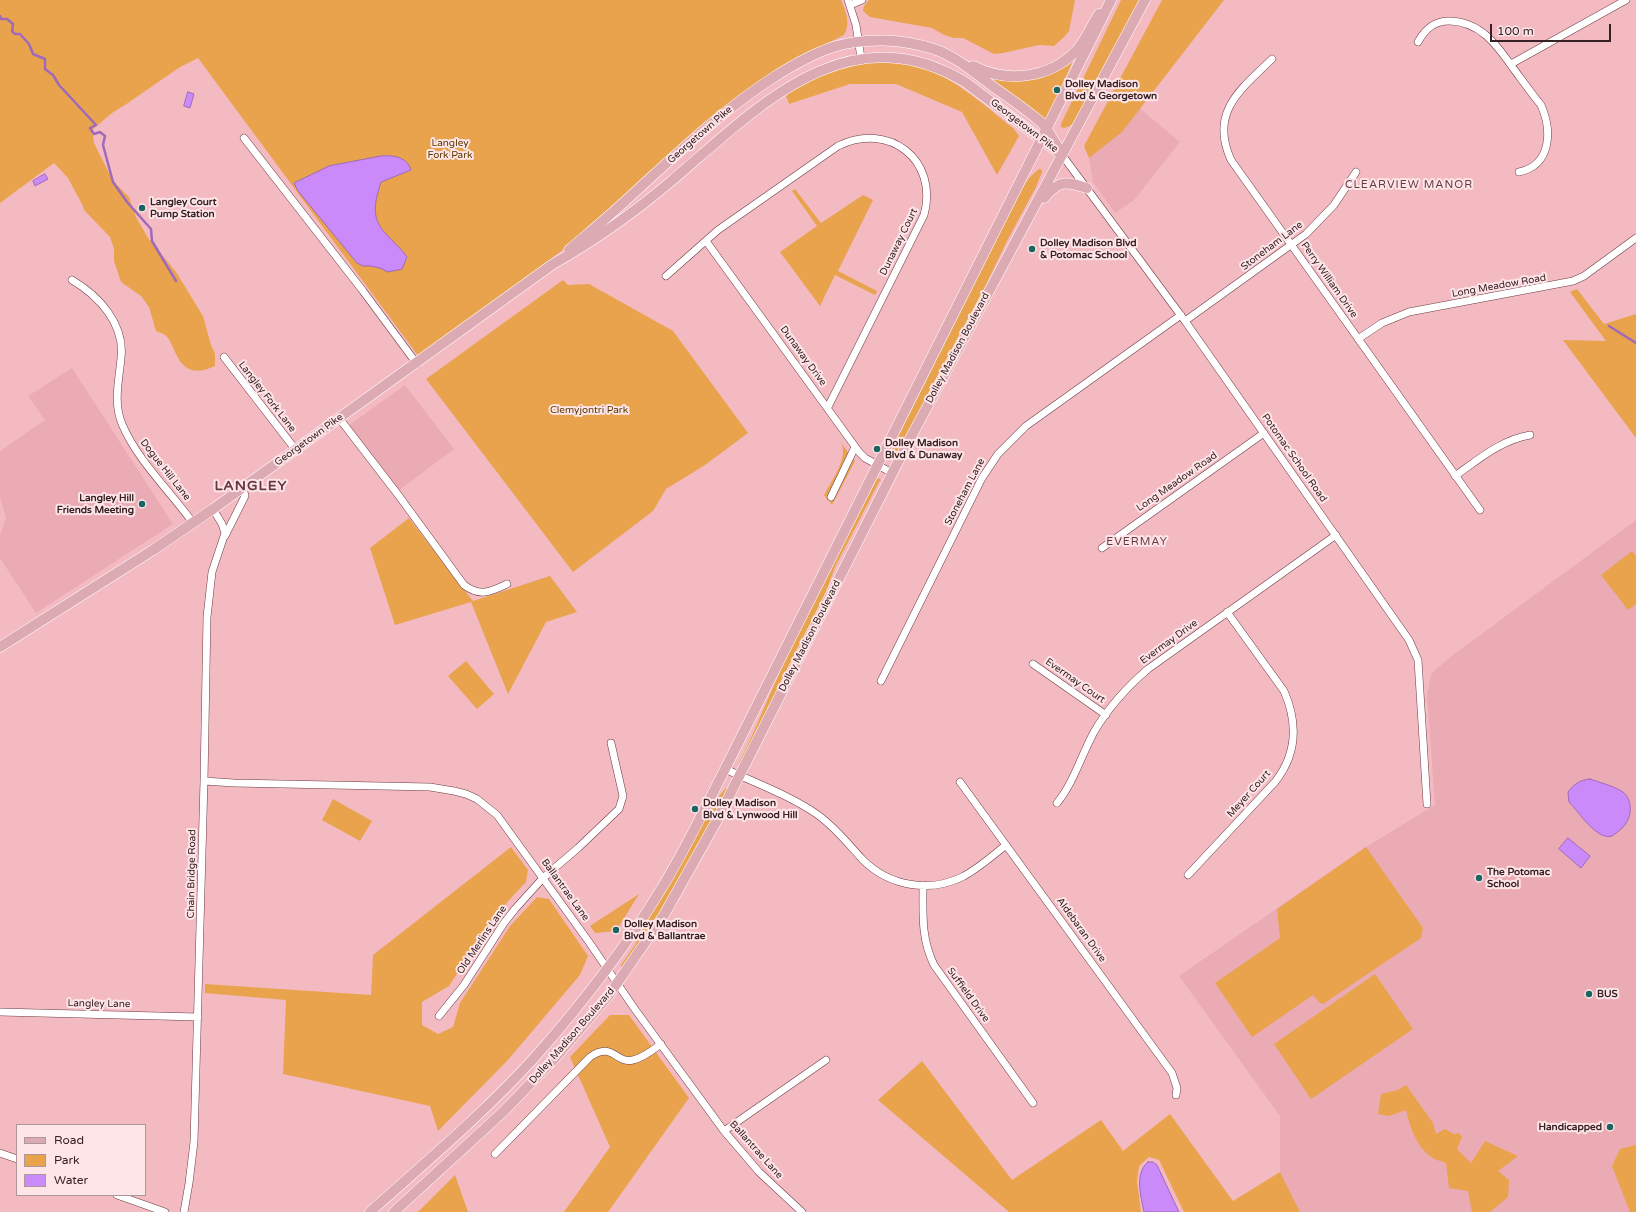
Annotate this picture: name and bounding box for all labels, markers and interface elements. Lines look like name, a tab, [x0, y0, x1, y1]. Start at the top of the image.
scale bar	[1492, 16, 1613, 42]
text: 100 m	[1497, 24, 1534, 38]
place label: Dolley Madison Blvd & Georgetown	[1065, 78, 1157, 102]
marker: Dolley Madison Blvd & Georgetown	[1052, 85, 1062, 95]
street label: Georgetown Pike	[988, 97, 1060, 155]
street label: Georgetown Pike	[665, 104, 735, 166]
park label: Langley Fork Park	[428, 137, 472, 160]
district label: CLEARVIEW MANOR	[1345, 178, 1473, 192]
place label: Langley Court Pump Station	[150, 196, 216, 220]
marker: Langley Court Pump Station	[137, 203, 147, 213]
street label: Dunaway Court	[878, 207, 920, 277]
street label: Stoneham Lane	[1239, 219, 1305, 273]
place label: Dolley Madison Blvd & Potomac School	[1040, 237, 1136, 260]
street label: Perry William Drive	[1298, 240, 1360, 320]
marker: Dolley Madison Blvd & Potomac School	[1027, 244, 1037, 254]
street label: Long Meadow Road	[1451, 272, 1547, 300]
street label: Dolley Madison Boulevard	[924, 291, 992, 405]
street label: Dunaway Drive	[777, 324, 829, 388]
street label: Langley Fork Lane	[236, 359, 298, 435]
park label: Clemyjontri Park	[550, 404, 628, 416]
street label: Georgetown Pike	[273, 411, 345, 469]
street label: Potomac School Road	[1259, 411, 1329, 505]
street label: Dogue Hill Lane	[137, 437, 193, 503]
place label: Dolley Madison Blvd & Dunaway	[885, 437, 962, 460]
marker: Dolley Madison Blvd & Dunaway	[872, 444, 882, 454]
street label: Long Meadow Road	[1134, 450, 1220, 514]
street label: Stoneham Lane	[942, 456, 988, 528]
district label: LANGLEY	[214, 478, 288, 494]
place label: Langley Hill Friends Meeting	[57, 492, 134, 516]
marker: Langley Hill Friends Meeting	[137, 499, 147, 509]
district label: EVERMAY	[1106, 535, 1168, 549]
street label: Dolley Madison Boulevard	[777, 578, 843, 694]
street label: Evermay Drive	[1138, 617, 1200, 667]
street label: Evermay Court	[1043, 656, 1107, 706]
street label: Meyer Court	[1225, 768, 1273, 820]
place label: Dolley Madison Blvd & Lynwood Hill	[703, 797, 797, 820]
marker: Dolley Madison Blvd & Lynwood Hill	[690, 804, 700, 814]
street label: Chain Bridge Road	[185, 829, 199, 919]
street label: Ballantrae Lane	[538, 857, 592, 923]
place label: The Potomac School	[1487, 866, 1550, 890]
marker: The Potomac School	[1474, 873, 1484, 883]
street label: Aldebaran Drive	[1054, 896, 1108, 964]
street label: Old Merlins Lane	[455, 903, 509, 977]
place label: Dolley Madison Blvd & Ballantrae	[624, 918, 705, 942]
marker: Dolley Madison Blvd & Ballantrae	[611, 925, 621, 935]
street label: Suffield Drive	[944, 966, 992, 1024]
street label: Dolley Madison Boulevard	[527, 985, 617, 1087]
place label: BUS	[1597, 988, 1618, 1000]
marker: BUS	[1584, 989, 1594, 999]
street label: Langley Lane	[67, 997, 131, 1011]
street label: Ballantrae Lane	[727, 1119, 785, 1181]
place label: Handicapped	[1538, 1121, 1602, 1133]
marker: Handicapped	[1605, 1122, 1615, 1132]
legend	[16, 1124, 146, 1196]
text: Road	[54, 1133, 84, 1147]
text: Park	[54, 1153, 80, 1167]
text: Water	[54, 1173, 88, 1187]

